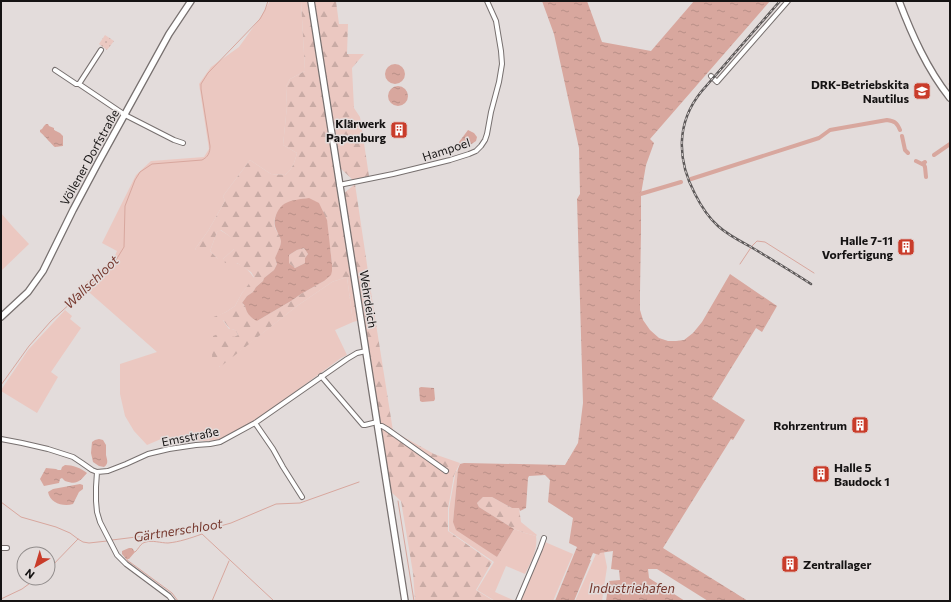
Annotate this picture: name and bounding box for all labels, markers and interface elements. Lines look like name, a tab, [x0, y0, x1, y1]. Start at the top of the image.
place label: DRK-Betriebskita Nautilus	[811, 77, 909, 105]
school or university icon: DRK-Betriebskita Nautilus	[912, 81, 932, 101]
street label: Völlener Dorfstraße	[57, 107, 121, 207]
place label: Klärwerk Papenburg	[326, 116, 386, 144]
building icon: Klärwerk Papenburg	[389, 120, 409, 140]
street label: Hampoel	[420, 135, 472, 163]
place label: Halle 7-11 Vorfertigung	[822, 233, 893, 261]
building icon: Halle 7-11 Vorfertigung	[896, 237, 916, 257]
water label: Wallschloot	[60, 252, 122, 312]
street label: Wehrdeich	[358, 269, 380, 329]
building icon: Rohrzentrum	[850, 415, 870, 435]
place label: Rohrzentrum	[773, 418, 847, 432]
street label: Emsstraße	[160, 424, 220, 448]
place label: Halle 5 Baudock 1	[834, 460, 890, 488]
building icon: Halle 5 Baudock 1	[811, 464, 831, 484]
water label: Gärtnerschloot	[132, 515, 224, 545]
north arrow	[16, 546, 56, 586]
building icon: Zentrallager	[780, 554, 800, 574]
place label: Zentrallager	[803, 557, 871, 571]
text: N	[22, 567, 37, 582]
water label: Industriehafen	[589, 580, 675, 596]

